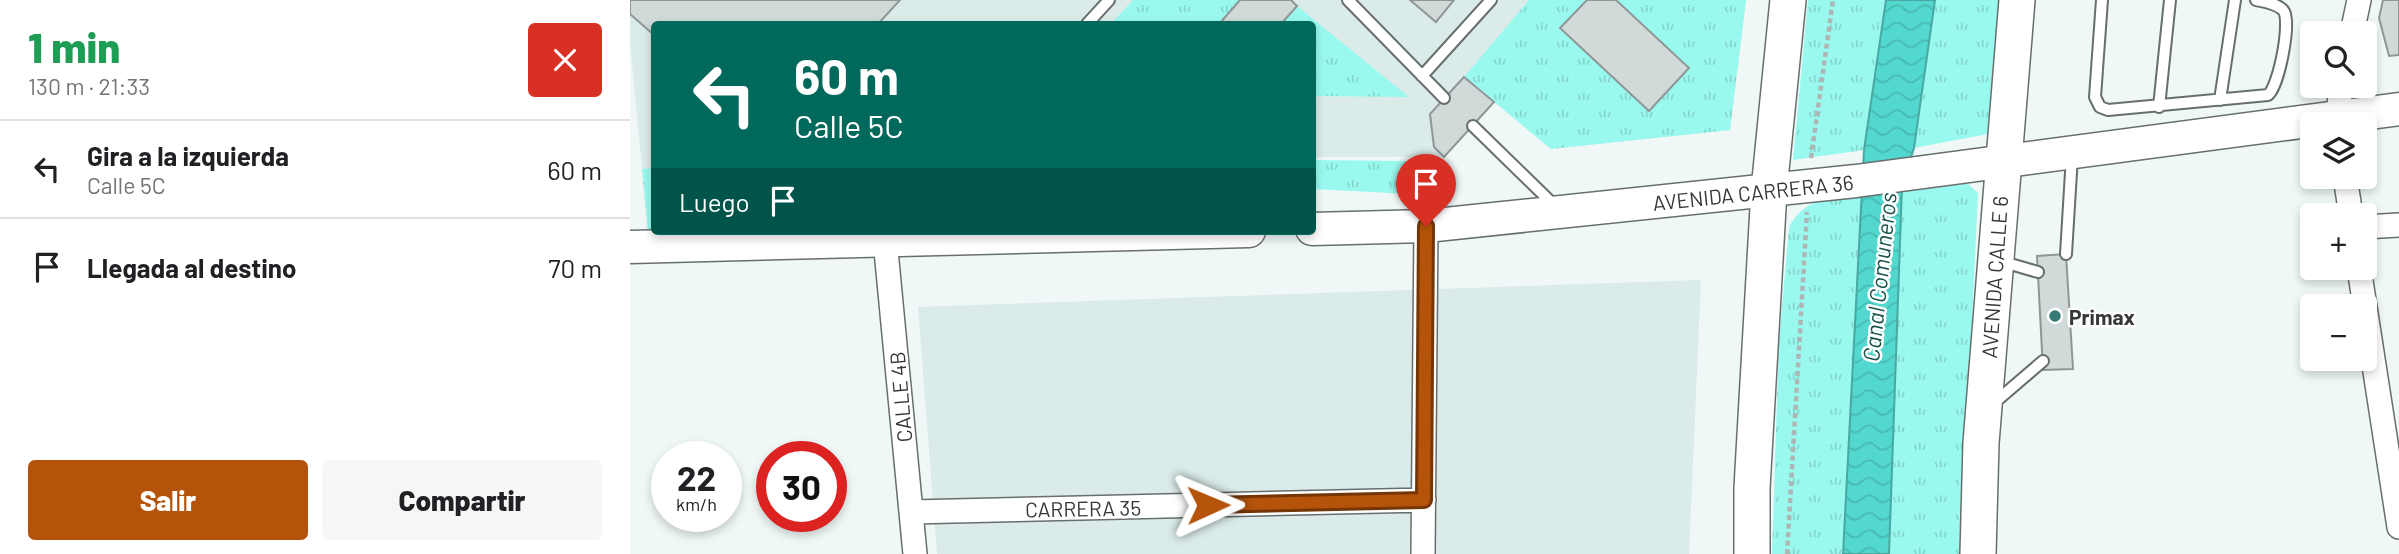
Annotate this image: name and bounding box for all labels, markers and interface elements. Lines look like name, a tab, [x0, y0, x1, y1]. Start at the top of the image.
text: 1 min	[28, 21, 120, 71]
map controls	[2300, 21, 2377, 371]
button: search	[2300, 21, 2377, 98]
button: close	[528, 23, 602, 97]
text: 60 m	[794, 46, 899, 105]
icon: left	[679, 49, 770, 140]
text: 130 m · 21:33	[28, 72, 150, 100]
text: Calle 5C	[794, 106, 904, 144]
button: layers	[2300, 112, 2377, 189]
text: Gira a la izquierda	[87, 140, 289, 171]
icon: left	[28, 150, 66, 188]
text: 60 m	[547, 154, 602, 185]
pin	[1396, 154, 1456, 226]
icon: arrive	[1407, 165, 1445, 203]
street label: AVENIDA CARRERA 36	[1651, 169, 1855, 215]
text: Calle 5C	[87, 171, 166, 199]
icon: arrive	[764, 182, 802, 220]
text: Luego	[679, 186, 750, 217]
water label: Canal Comuneros	[1856, 191, 1902, 363]
street label: AVENIDA CALLE 6	[1976, 195, 2012, 359]
button: +	[2300, 203, 2377, 280]
icon: arrive	[28, 248, 66, 286]
text: Llegada al destino	[87, 252, 296, 283]
text: 70 m	[548, 252, 602, 283]
button: −	[2300, 294, 2377, 371]
place label: Primax	[2069, 304, 2135, 329]
marker: Primax	[2047, 308, 2063, 324]
street label: CALLE 4B	[884, 351, 916, 443]
speed limit sign: 30	[756, 441, 847, 532]
text: 22	[677, 456, 716, 498]
button: Salir	[28, 460, 308, 540]
button: Compartir	[322, 460, 602, 540]
position arrow	[1171, 468, 1245, 542]
text: km/h	[676, 493, 717, 515]
street label: CARRERA 35	[1025, 494, 1141, 522]

